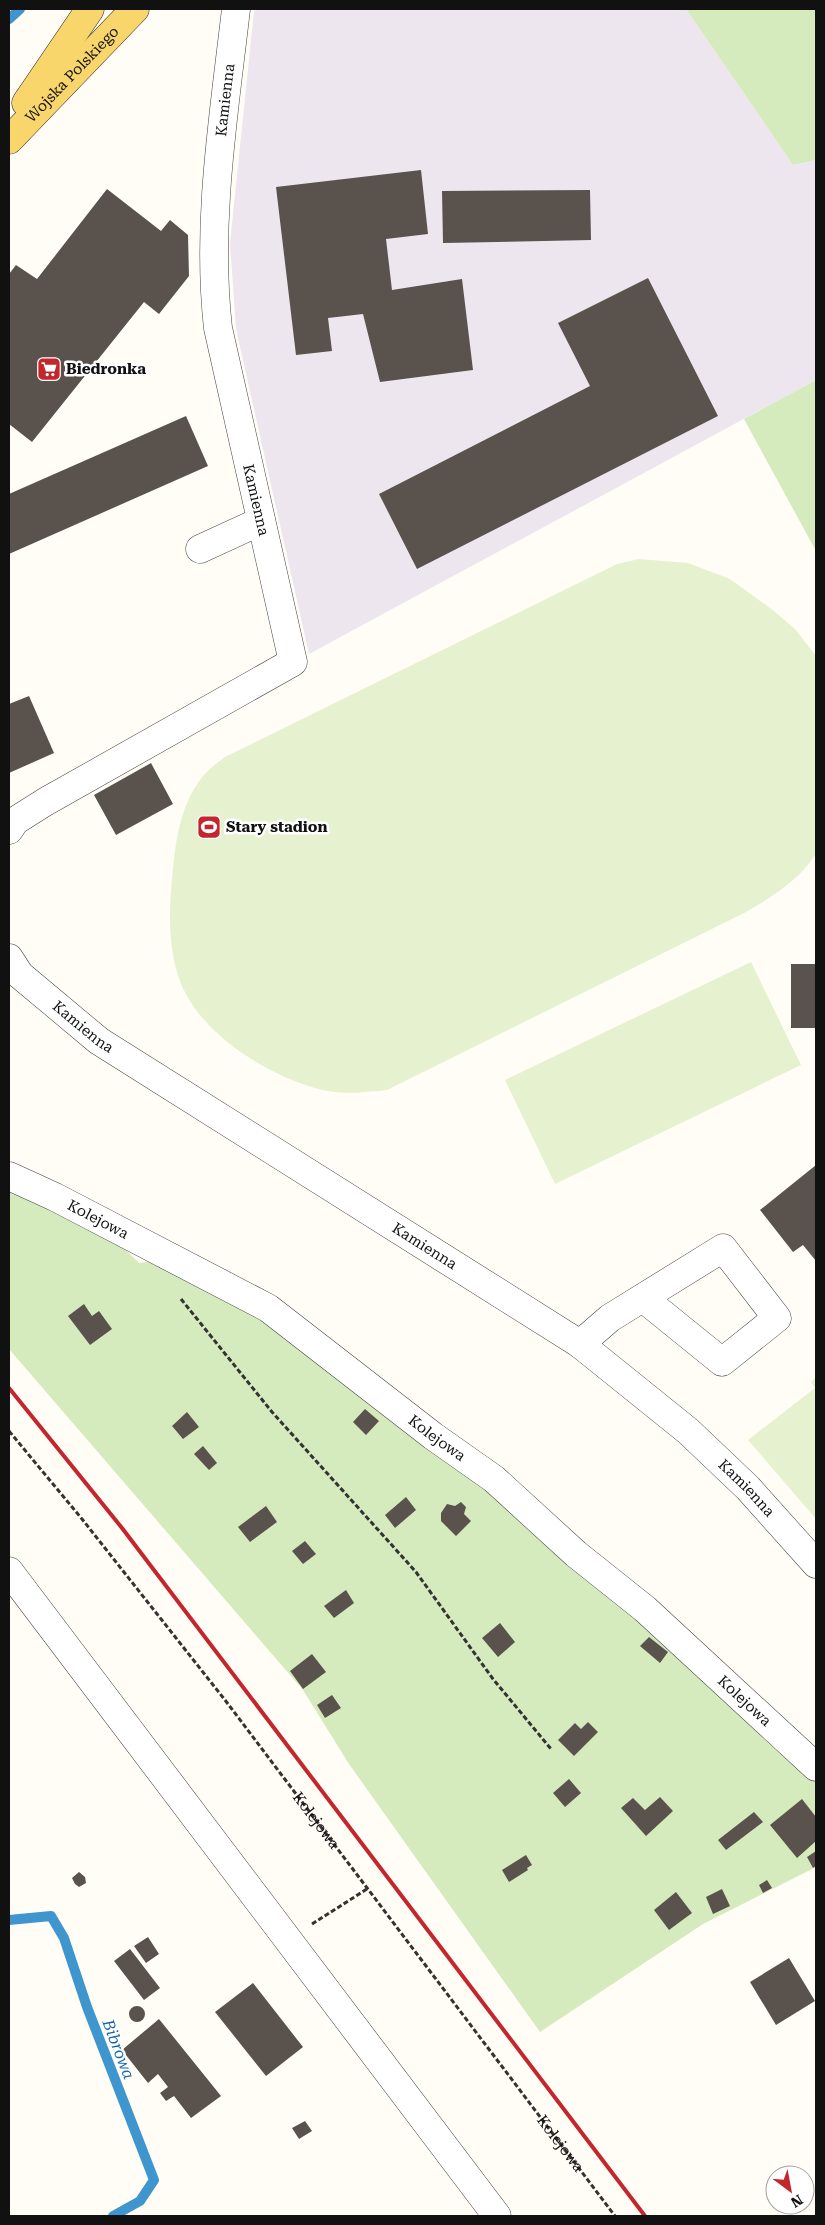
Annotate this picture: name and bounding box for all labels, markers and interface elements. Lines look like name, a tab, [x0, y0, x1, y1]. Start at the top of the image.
street label: Wojska Polskiego	[22, 23, 122, 126]
street label: Kamienna	[212, 63, 238, 137]
supermarket icon: Biedronka	[36, 356, 62, 382]
place label: Biedronka	[66, 360, 146, 378]
street label: Kamienna	[239, 462, 273, 538]
sports icon: Stary stadion	[196, 814, 222, 840]
place label: Stary stadion	[226, 818, 327, 836]
street label: Kamienna	[49, 997, 117, 1057]
street label: Kolejowa	[64, 1196, 132, 1243]
street label: Kamienna	[389, 1219, 460, 1273]
street label: Kolejowa	[405, 1411, 469, 1465]
street label: Kamienna	[714, 1456, 778, 1520]
street label: Kolejowa	[714, 1672, 775, 1730]
street label: Kolejowa	[289, 1789, 343, 1852]
water label: Bibrowa	[98, 2016, 139, 2082]
street label: Kolejowa	[533, 2112, 587, 2175]
north arrow	[765, 2165, 815, 2215]
text: N	[788, 2191, 806, 2211]

